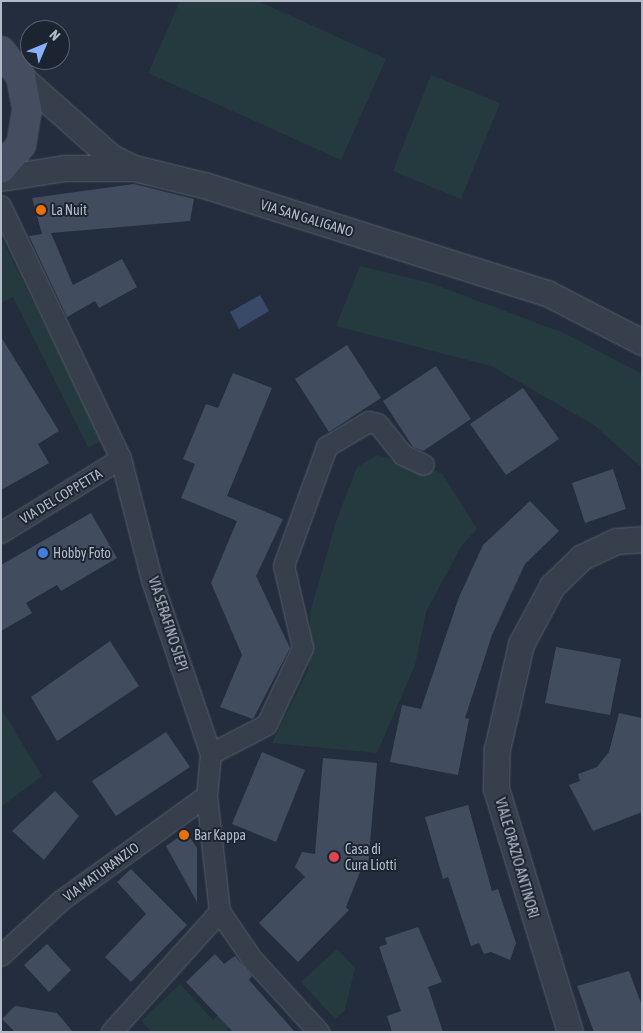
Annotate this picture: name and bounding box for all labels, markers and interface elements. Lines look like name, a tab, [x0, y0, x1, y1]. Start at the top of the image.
north arrow	[20, 20, 70, 70]
text: N	[46, 27, 63, 44]
street label: VIA SAN GALIGANO	[259, 196, 355, 240]
place label: La Nuit	[51, 202, 87, 218]
marker: La Nuit	[35, 204, 47, 216]
street label: VIA DEL COPPETTA	[17, 465, 105, 527]
place label: Hobby Foto	[53, 545, 111, 561]
marker: Hobby Foto	[37, 547, 49, 559]
street label: VIA SERAFINO SIEPI	[145, 575, 191, 673]
street label: VIALE ORAZIO ANTINORI	[492, 796, 542, 920]
place label: Bar Kappa	[194, 827, 246, 843]
marker: Bar Kappa	[178, 829, 190, 841]
street label: VIA MATURANZIO	[60, 839, 142, 905]
place label: Casa di Cura Liotti	[345, 841, 397, 874]
marker: Casa di Cura Liotti	[327, 850, 341, 864]

